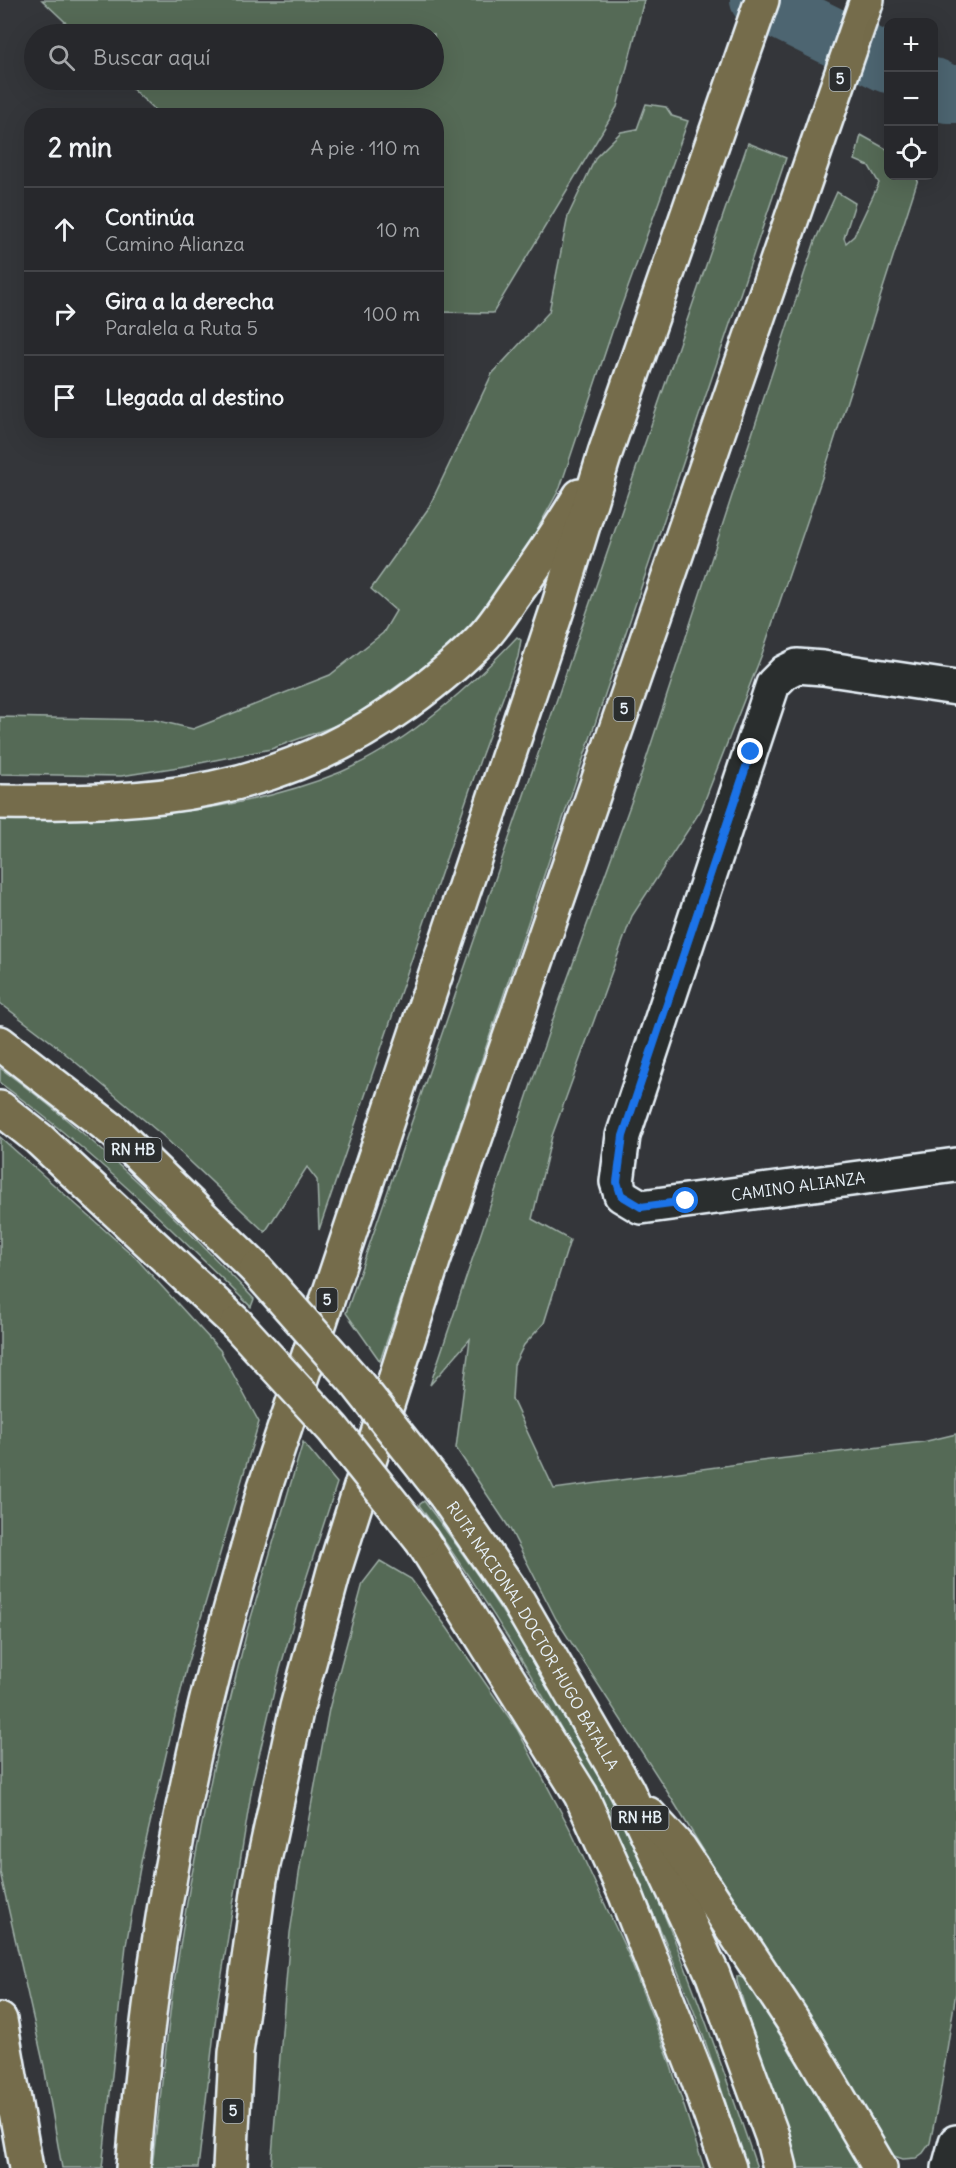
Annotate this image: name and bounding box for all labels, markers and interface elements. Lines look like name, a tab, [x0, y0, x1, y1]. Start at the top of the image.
map controls	[884, 18, 938, 180]
button: +	[884, 18, 938, 72]
search box	[24, 24, 444, 90]
icon: search	[45, 41, 78, 74]
text: Buscar aquí	[93, 43, 210, 71]
road number: 5	[830, 67, 850, 91]
button: −	[884, 72, 938, 126]
button: locate	[884, 126, 938, 180]
text: 2 min	[48, 131, 112, 164]
text: A pie · 110 m	[310, 135, 420, 160]
text: Continúa	[105, 203, 194, 231]
icon: ahead	[48, 213, 81, 246]
text: 10 m	[377, 217, 420, 242]
text: Camino Alianza	[105, 231, 245, 256]
text: Gira a la derecha	[105, 287, 274, 315]
icon: right	[48, 297, 81, 330]
text: 100 m	[363, 301, 420, 326]
text: Paralela a Ruta 5	[105, 315, 258, 340]
icon: arrive	[48, 381, 81, 414]
text: Llegada al destino	[105, 383, 284, 411]
road number: 5	[614, 697, 634, 721]
route end	[737, 738, 763, 764]
road number: RN HB	[104, 1138, 162, 1162]
street label: CAMINO ALIANZA	[730, 1167, 866, 1205]
route start	[672, 1187, 698, 1213]
road number: 5	[316, 1288, 338, 1312]
street label: RUTA NACIONAL DOCTOR HUGO BATALLA	[442, 1497, 623, 1774]
road number: RN HB	[612, 1806, 668, 1830]
road number: 5	[222, 2099, 244, 2123]

